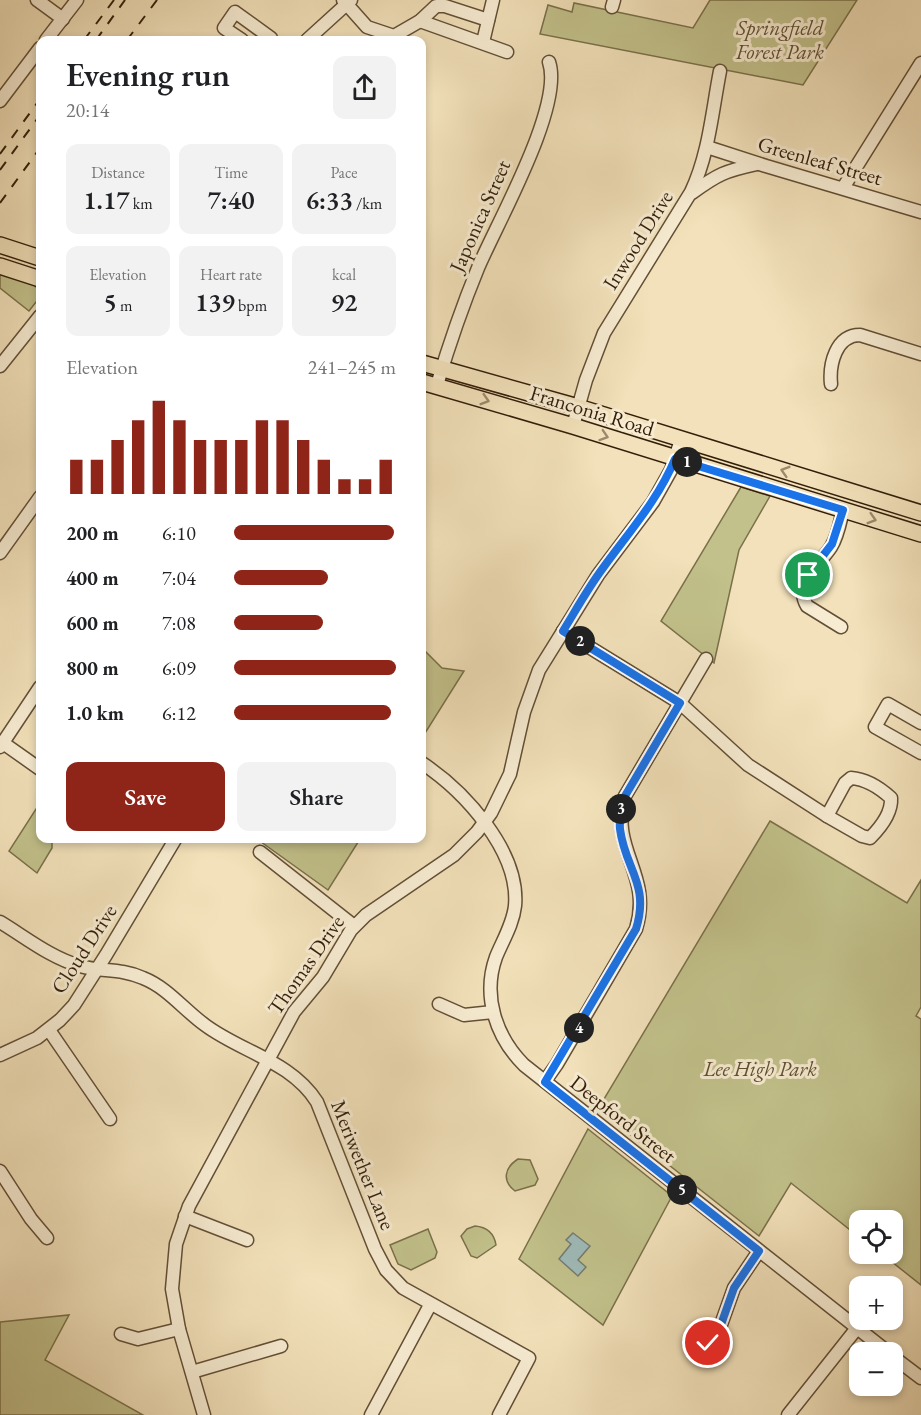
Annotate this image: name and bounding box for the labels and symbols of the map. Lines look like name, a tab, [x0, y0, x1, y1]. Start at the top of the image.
park label: Springfield Forest Park	[735, 14, 825, 65]
street label: Greenleaf Street	[755, 130, 886, 191]
street label: Japonica Street	[442, 155, 516, 278]
street label: Inwood Drive	[596, 185, 679, 294]
street label: Franconia Road	[527, 379, 658, 442]
one-way arrow	[479, 393, 490, 405]
one-way arrow	[598, 429, 609, 441]
pin: 1	[672, 447, 702, 477]
one-way arrow	[780, 466, 791, 478]
one-way arrow	[866, 512, 877, 524]
pin	[782, 549, 833, 600]
pin: 2	[565, 626, 595, 656]
pin: 3	[606, 794, 636, 824]
street label: Cloud Drive	[45, 899, 122, 998]
street label: Thomas Drive	[261, 910, 350, 1020]
pin: 4	[564, 1013, 594, 1043]
park label: Lee High Park	[702, 1055, 817, 1082]
street label: Deepford Street	[565, 1069, 682, 1169]
street label: Meriwether Lane	[325, 1096, 402, 1234]
pin: 5	[667, 1175, 697, 1205]
pin	[682, 1317, 733, 1368]

